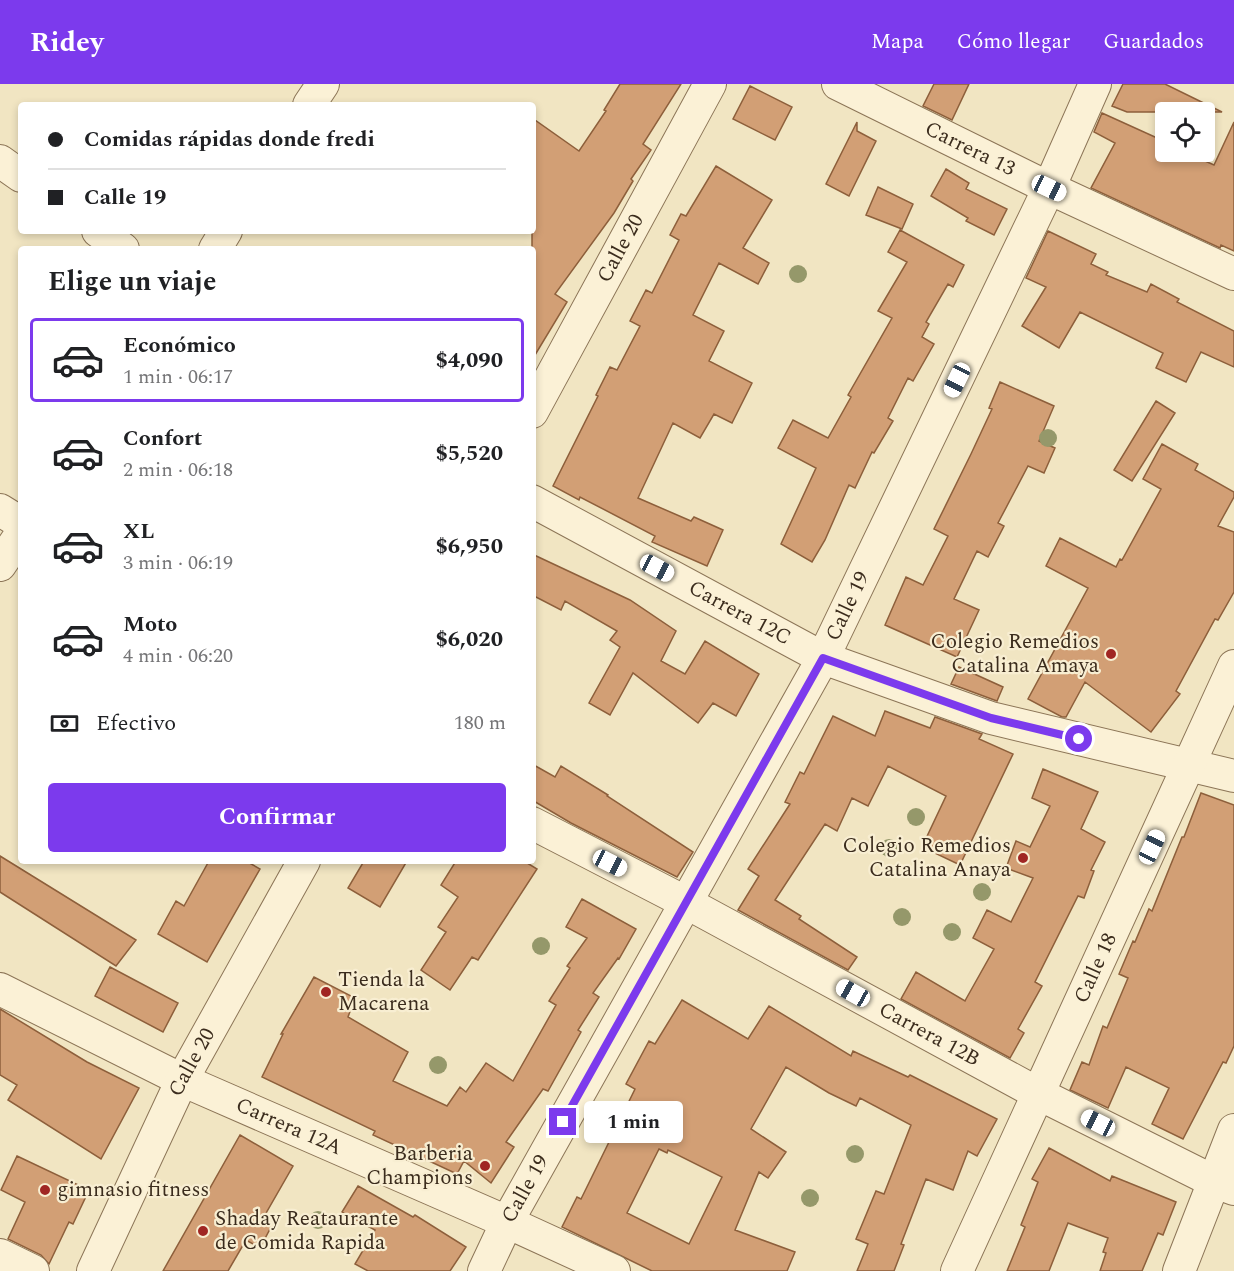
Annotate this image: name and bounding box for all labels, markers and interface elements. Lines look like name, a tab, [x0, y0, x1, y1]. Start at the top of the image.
text: Ridey	[30, 21, 104, 64]
text: Mapa	[871, 26, 924, 58]
text: Cómo llegar	[957, 26, 1070, 58]
text: Guardados	[1103, 26, 1204, 58]
map controls	[1155, 102, 1215, 162]
button: locate	[1155, 102, 1215, 162]
street label: Carrera 13	[919, 113, 1021, 185]
text: Comidas rápidas donde fredi	[84, 123, 375, 156]
car	[1029, 172, 1069, 204]
text: Calle 19	[84, 181, 166, 214]
street label: Calle 20	[589, 208, 652, 289]
text: Elige un viaje	[48, 261, 216, 303]
text: Económico	[123, 329, 236, 362]
icon: car	[51, 333, 105, 387]
text: $4,090	[435, 344, 503, 377]
car	[941, 360, 973, 400]
text: 1 min · 06:17	[123, 362, 233, 392]
text: Confort	[123, 422, 202, 455]
icon: car	[51, 426, 105, 480]
text: $5,520	[435, 437, 503, 470]
text: 2 min · 06:18	[123, 455, 233, 485]
text: XL	[123, 515, 154, 548]
icon: car	[51, 519, 105, 573]
text: $6,950	[435, 530, 503, 563]
text: 3 min · 06:19	[123, 548, 233, 578]
car	[637, 552, 677, 584]
street label: Calle 19	[817, 566, 878, 647]
street label: Carrera 12C	[682, 572, 797, 654]
text: Moto	[123, 608, 177, 641]
icon: car	[51, 612, 105, 666]
text: $6,020	[435, 623, 503, 656]
place label: Colegio Remedios Catalina Amaya	[930, 626, 1100, 682]
text: 4 min · 06:20	[123, 641, 233, 671]
marker: Colegio Remedios Catalina Amaya	[1104, 647, 1118, 661]
icon: cash	[48, 707, 81, 740]
text: Efectivo	[96, 707, 176, 740]
text: 180 m	[454, 708, 506, 738]
route start	[1065, 725, 1092, 752]
button: Confirmar	[48, 783, 506, 852]
car	[1136, 827, 1168, 867]
place label: Colegio Remedios Catalina Anaya	[842, 830, 1012, 886]
car	[590, 847, 630, 879]
marker: Colegio Remedios Catalina Anaya	[1016, 851, 1030, 865]
street label: Calle 18	[1066, 928, 1126, 1009]
place label: Tienda la Macarena	[338, 964, 430, 1020]
car	[833, 976, 873, 1010]
marker: Tienda la Macarena	[319, 985, 333, 999]
street label: Carrera 12B	[873, 994, 986, 1075]
street label: Calle 20	[160, 1022, 224, 1102]
street label: Carrera 12A	[230, 1089, 347, 1164]
callout: 1 min	[584, 1101, 683, 1143]
text: 1 min	[607, 1107, 660, 1137]
car	[1078, 1107, 1118, 1139]
route end	[549, 1108, 576, 1135]
place label: Barberia Champions	[366, 1138, 474, 1194]
street label: Calle 19	[493, 1149, 558, 1229]
marker: Barberia Champions	[478, 1159, 492, 1173]
place label: gimnasio fitness	[57, 1174, 209, 1206]
marker: gimnasio fitness	[38, 1183, 52, 1197]
place label: Shaday Reataurante de Comida Rapida	[215, 1203, 398, 1259]
marker: Shaday Reataurante de Comida Rapida	[196, 1224, 210, 1238]

